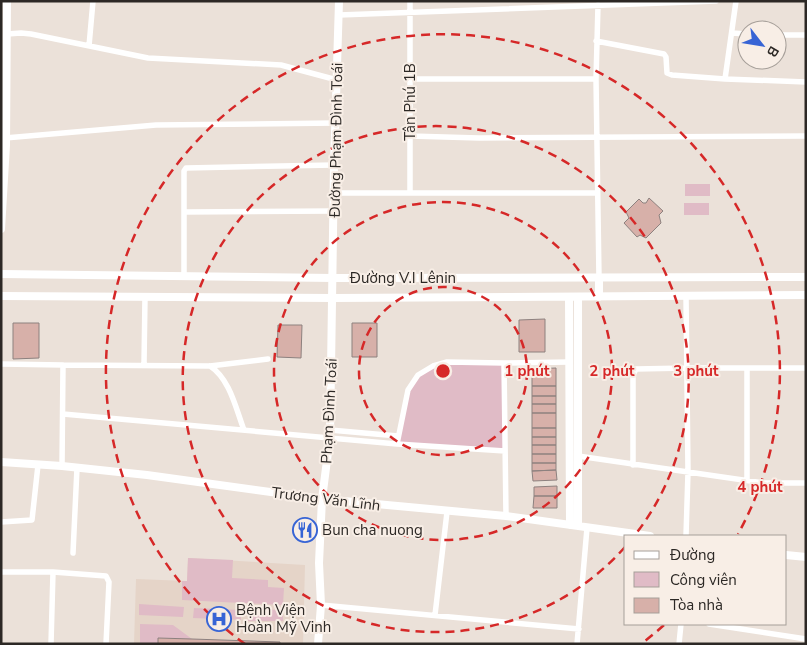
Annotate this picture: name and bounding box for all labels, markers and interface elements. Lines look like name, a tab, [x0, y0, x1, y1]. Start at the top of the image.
north arrow	[737, 20, 787, 70]
text: B	[762, 42, 783, 60]
street label: Đường Phạm Đình Toái	[325, 62, 347, 219]
street label: Tân Phú 1B	[400, 63, 420, 141]
street label: Đường V.I Lênin	[349, 268, 456, 288]
street label: Phạm Đình Toái	[316, 358, 342, 464]
text: 1 phút	[504, 361, 550, 381]
text: 2 phút	[589, 361, 635, 381]
text: 3 phút	[673, 361, 719, 381]
centre of rings	[434, 362, 452, 380]
text: 4 phút	[737, 477, 783, 497]
street label: Trương Văn Lĩnh	[270, 482, 382, 516]
restaurant icon: Bun cha nuong	[292, 517, 318, 543]
place label: Bun cha nuong	[322, 520, 423, 540]
legend	[624, 535, 787, 625]
text: Đường	[669, 545, 715, 565]
text: Công viên	[670, 570, 737, 590]
text: Tòa nhà	[670, 595, 723, 615]
place label: Bệnh Viện Hoàn Mỹ Vinh	[236, 600, 331, 637]
hospital icon: Bệnh Viện Hoàn Mỹ Vinh	[206, 606, 232, 632]

